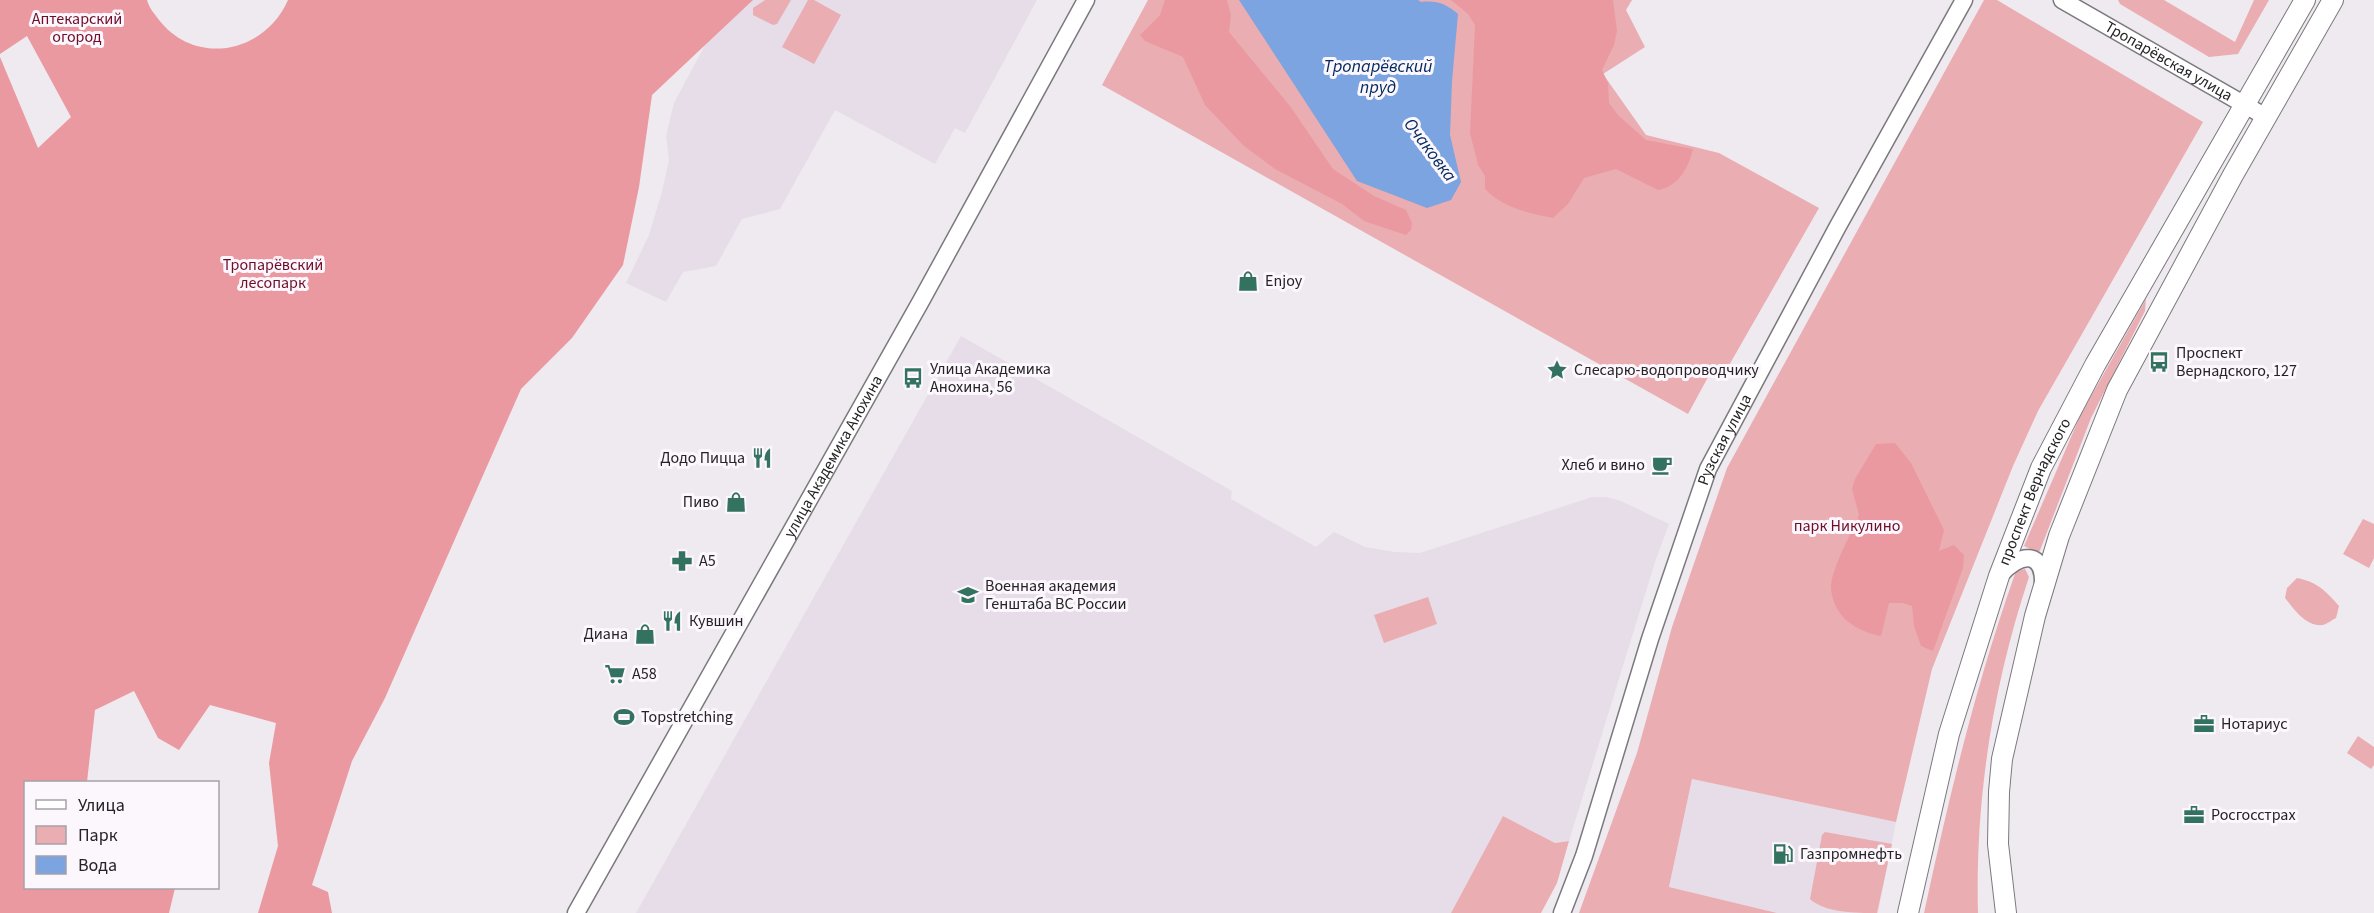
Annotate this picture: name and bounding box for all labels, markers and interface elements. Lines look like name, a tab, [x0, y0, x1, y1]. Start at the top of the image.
park label: Аптекарский огород	[32, 8, 122, 48]
street label: Тропарёвская улица	[2101, 16, 2237, 107]
water label: Тропарёвский пруд	[1323, 54, 1433, 100]
water label: Очаковка	[1398, 113, 1462, 187]
park label: Тропарёвский лесопарк	[223, 254, 323, 294]
shop icon: Enjoy	[1236, 269, 1260, 293]
place label: Enjoy	[1265, 270, 1303, 292]
place label: Проспект Вернадского, 127	[2176, 342, 2297, 382]
bus stop icon: Проспект Вернадского, 127	[2147, 350, 2171, 374]
place label: Улица Академика Анохина, 56	[930, 358, 1051, 398]
place icon: Слесарю-водопроводчику	[1545, 358, 1569, 382]
place label: Слесарю-водопроводчику	[1574, 359, 1759, 381]
bus stop icon: Улица Академика Анохина, 56	[901, 366, 925, 390]
street label: улица Академика Анохина	[779, 371, 888, 542]
street label: Рузская улица	[1692, 390, 1757, 488]
street label: проспект Вернадского	[1993, 414, 2076, 569]
restaurant icon: Додо Пицца	[750, 446, 774, 470]
place label: Додо Пицца	[660, 447, 745, 469]
cafe icon: Хлеб и вино	[1650, 453, 1674, 477]
place label: Хлеб и вино	[1561, 454, 1645, 476]
shop icon: Пиво	[724, 490, 748, 514]
place label: Пиво	[683, 491, 719, 513]
park label: парк Никулино	[1794, 515, 1900, 537]
pharmacy icon: А5	[670, 549, 694, 573]
place label: А5	[699, 550, 716, 572]
place label: Военная академия Генштаба ВС России	[985, 575, 1127, 615]
school or university icon: Военная академия Генштаба ВС России	[956, 583, 980, 607]
restaurant icon: Кувшин	[660, 609, 684, 633]
place label: Кувшин	[689, 610, 744, 632]
shop icon: Диана	[633, 622, 657, 646]
place label: Диана	[584, 623, 628, 645]
supermarket icon: А58	[603, 662, 627, 686]
place label: А58	[632, 663, 657, 685]
sports icon: Topstretching	[612, 705, 636, 729]
place label: Topstretching	[641, 706, 733, 728]
office icon: Нотариус	[2192, 712, 2216, 736]
place label: Нотариус	[2221, 713, 2288, 735]
legend	[24, 781, 219, 889]
text: Улица	[78, 793, 125, 818]
office icon: Росгосстрах	[2182, 803, 2206, 827]
place label: Росгосстрах	[2211, 804, 2296, 826]
text: Парк	[78, 823, 118, 848]
fuel station icon: Газпромнефть	[1771, 842, 1795, 866]
place label: Газпромнефть	[1800, 843, 1902, 865]
text: Вода	[78, 853, 117, 878]

